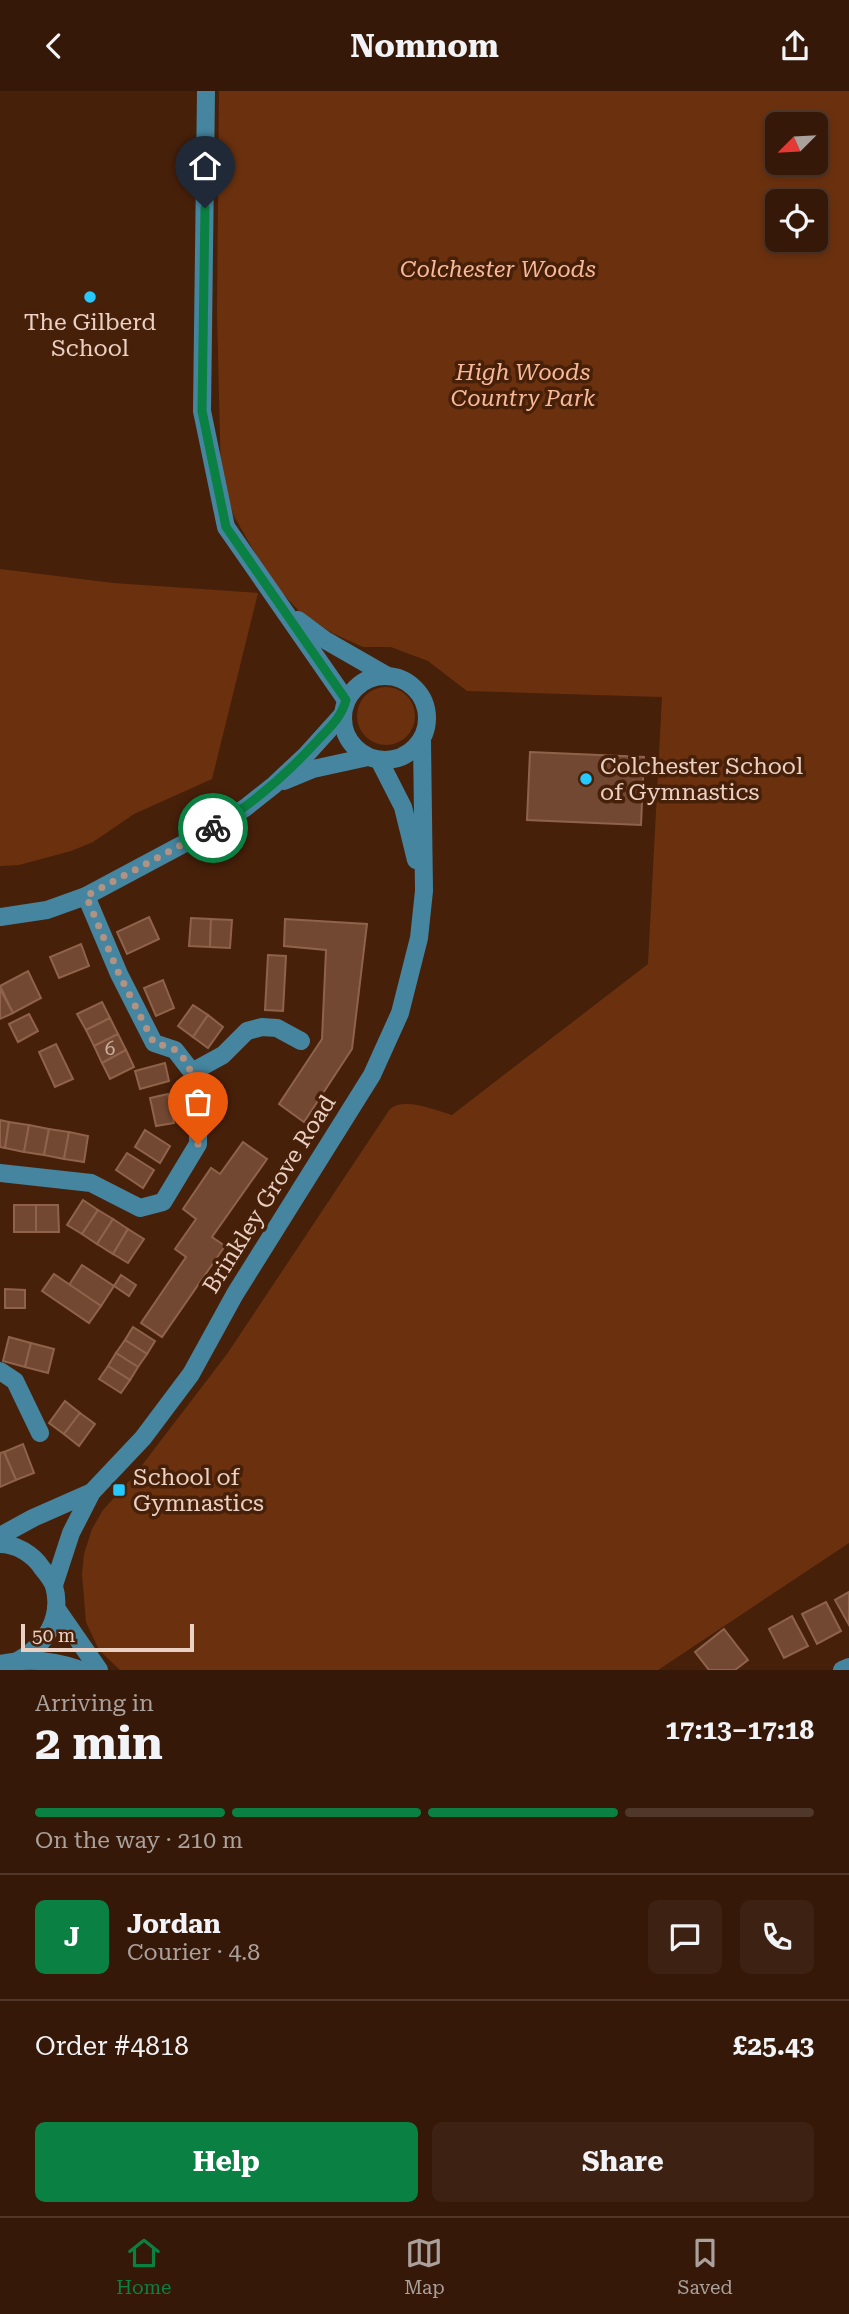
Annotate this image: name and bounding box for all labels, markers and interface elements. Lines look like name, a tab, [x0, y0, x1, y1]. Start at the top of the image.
icon: back	[35, 27, 73, 65]
text: Nomnom	[350, 27, 499, 65]
icon: share	[776, 27, 814, 65]
north arrow	[765, 112, 828, 175]
map controls	[765, 112, 828, 252]
pin	[175, 136, 235, 208]
icon: home	[186, 147, 224, 185]
button: locate	[765, 189, 828, 252]
park label: Colchester Woods	[400, 256, 596, 283]
marker: The Gilberd School	[82, 289, 98, 305]
place label: The Gilberd School	[24, 309, 156, 362]
park label: High Woods Country Park	[451, 359, 596, 412]
place label: Colchester School of Gymnastics	[600, 753, 803, 806]
marker: Colchester School of Gymnastics	[578, 771, 594, 787]
courier	[178, 793, 248, 863]
icon: bike	[194, 809, 232, 847]
house number: 6	[105, 1037, 115, 1060]
pin	[168, 1072, 228, 1144]
icon: bag	[179, 1083, 217, 1121]
street label: Brinkley Grove Road	[197, 1090, 341, 1298]
place label: School of Gymnastics	[133, 1464, 264, 1517]
marker: School of Gymnastics	[111, 1482, 127, 1498]
scale bar	[21, 1621, 194, 1653]
text: 50 m	[32, 1624, 75, 1647]
text: Arriving in	[35, 1690, 154, 1717]
text: 17:13–17:18	[665, 1715, 814, 1745]
text: 2 min	[35, 1716, 163, 1770]
text: On the way · 210 m	[35, 1827, 243, 1854]
button: chat	[648, 1900, 722, 1974]
button: phone	[740, 1900, 814, 1974]
text: Jordan	[127, 1909, 221, 1939]
text: J	[64, 1922, 80, 1952]
text: Courier · 4.8	[127, 1939, 260, 1966]
text: Order #4818	[35, 2031, 189, 2061]
text: £25.43	[733, 2031, 814, 2061]
button: Help	[35, 2122, 418, 2202]
button: Share	[432, 2122, 814, 2202]
tab: Home	[116, 2234, 171, 2299]
tab: Map	[404, 2234, 445, 2299]
tab: Saved	[678, 2234, 733, 2299]

